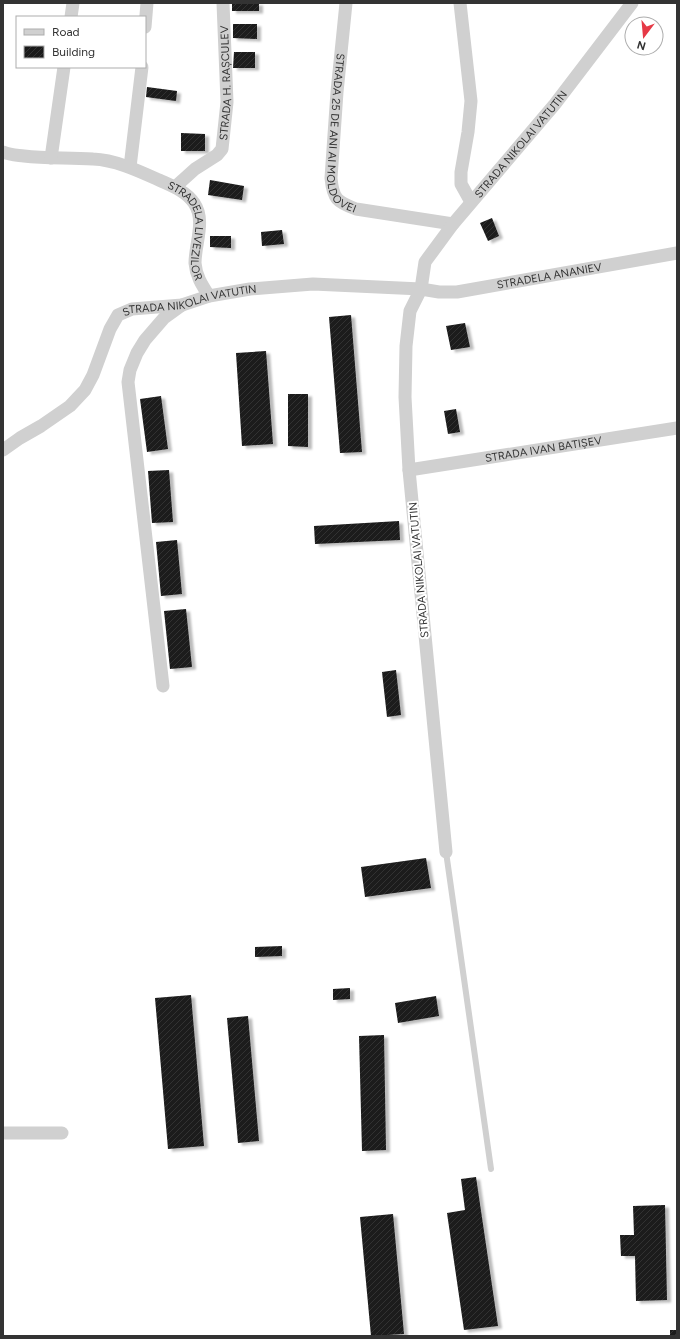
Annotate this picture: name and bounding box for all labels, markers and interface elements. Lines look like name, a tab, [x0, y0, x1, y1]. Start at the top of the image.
legend	[16, 16, 146, 68]
north arrow	[624, 16, 664, 56]
text: Road	[52, 25, 80, 39]
street label: STRADA H. RAȘCULEV	[216, 25, 234, 141]
text: N	[635, 38, 647, 53]
text: Building	[52, 45, 95, 59]
street label: STRADA 25 DE ANI AI MOLDOVEI	[324, 53, 358, 215]
street label: STRADA NIKOLAI VATUTIN	[472, 88, 570, 200]
street label: STRADELA LIVEZILOR	[166, 178, 206, 282]
street label: STRADELA ANANIEV	[496, 260, 603, 291]
street label: STRADA NIKOLAI VATUTIN	[120, 282, 257, 319]
street label: STRADA IVAN BATIȘEV	[484, 433, 603, 464]
street label: STRADA NIKOLAI VATUTIN	[407, 502, 431, 638]

